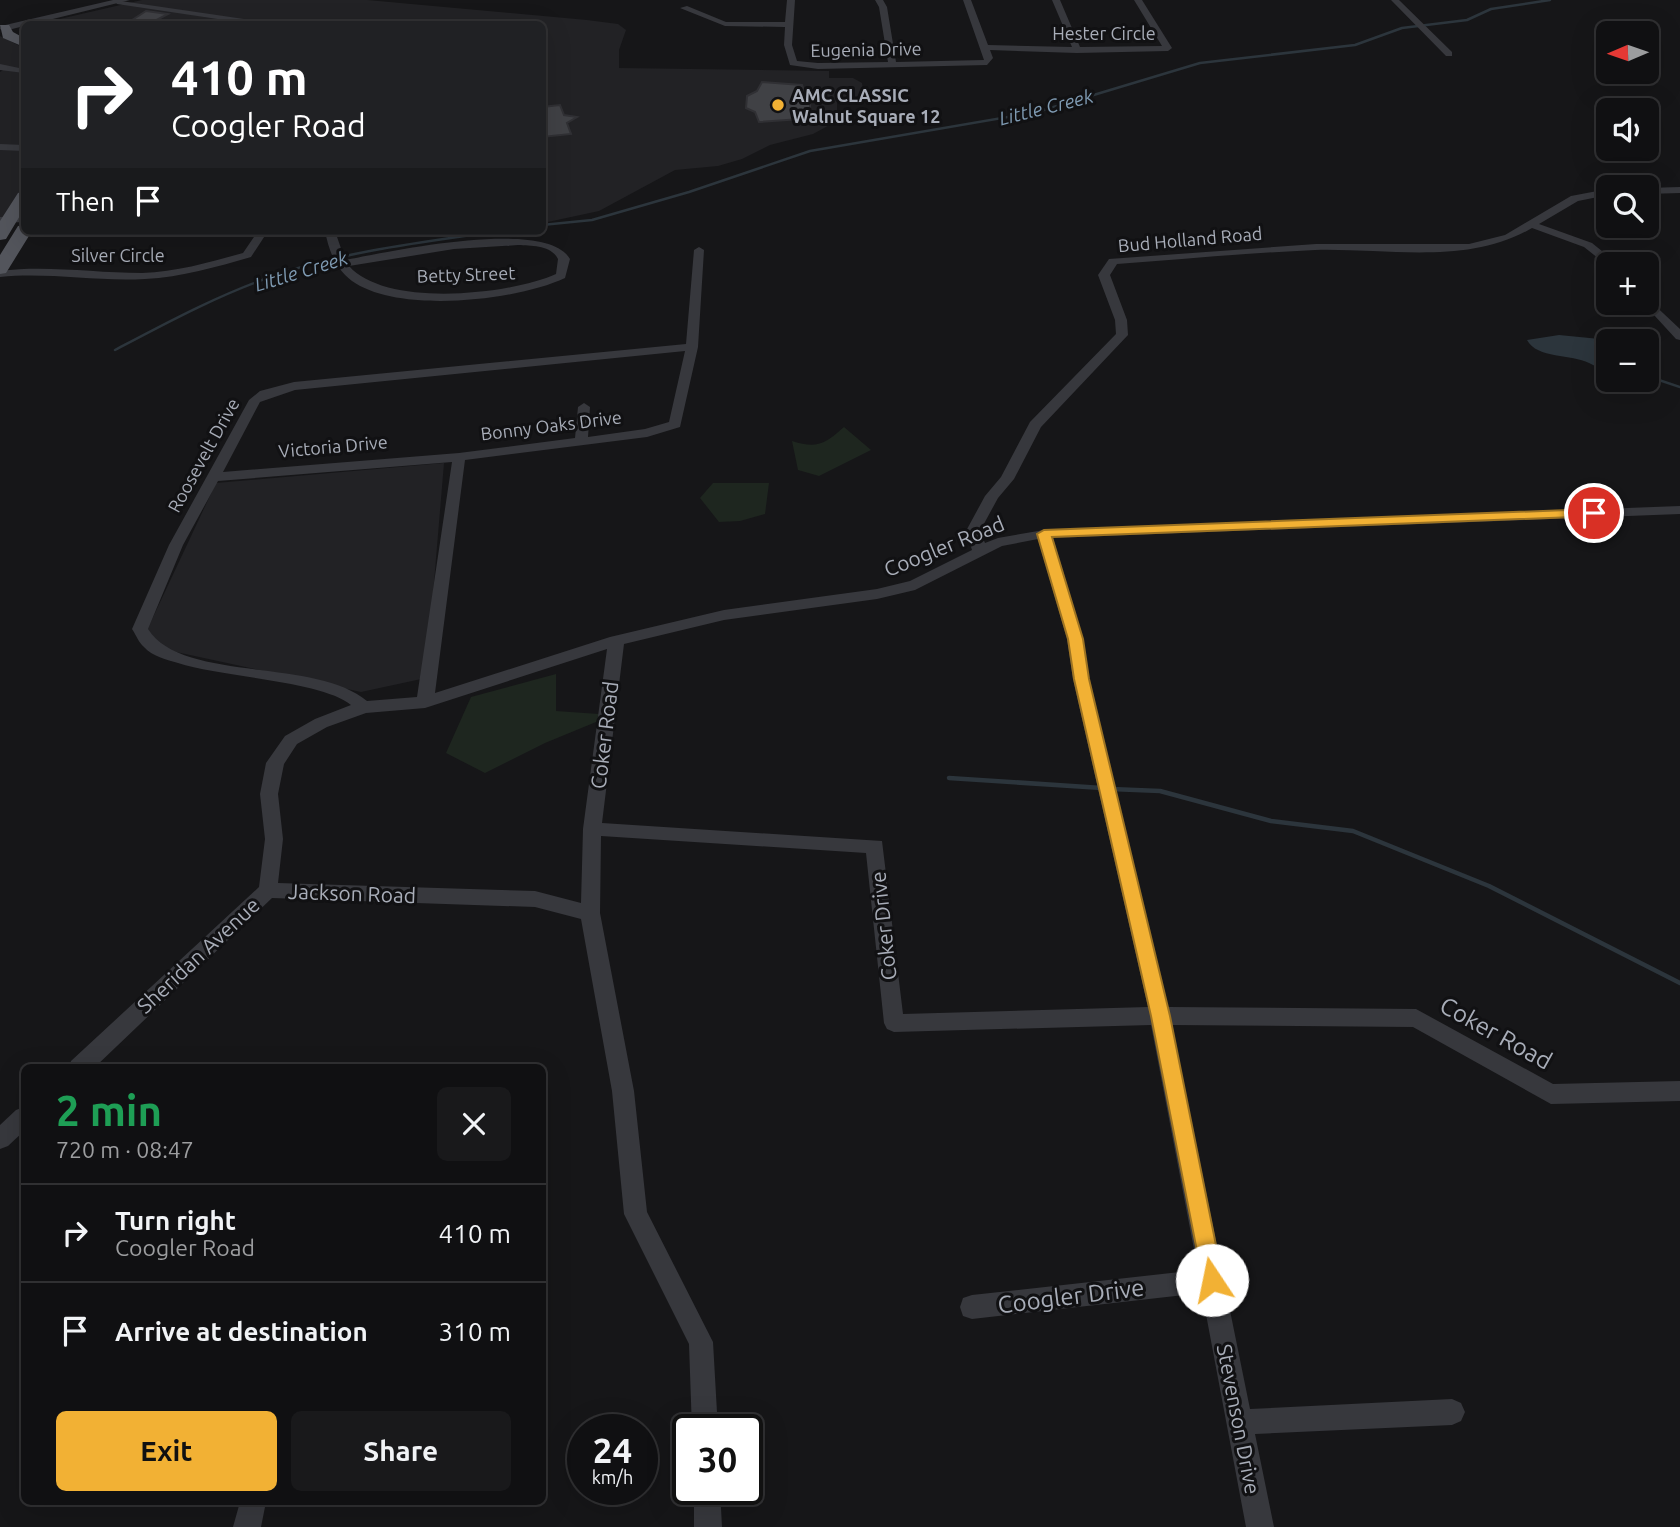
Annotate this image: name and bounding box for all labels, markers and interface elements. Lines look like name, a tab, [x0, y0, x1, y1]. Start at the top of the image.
north arrow	[1596, 21, 1659, 84]
map controls	[1596, 21, 1659, 392]
street label: Hester Circle	[1052, 23, 1156, 43]
street label: Eugenia Drive	[810, 38, 922, 60]
icon: right	[56, 49, 147, 140]
text: 410 m	[171, 49, 308, 104]
place label: AMC CLASSIC Walnut Square 12	[792, 85, 940, 126]
water label: Little Creek	[997, 85, 1096, 129]
marker: AMC CLASSIC Walnut Square 12	[770, 97, 786, 113]
button: sound	[1596, 98, 1659, 161]
text: Coogler Road	[171, 107, 366, 143]
button: search	[1596, 175, 1659, 238]
icon: arrive	[129, 182, 167, 220]
text: Then	[56, 187, 115, 216]
street label: Bud Holland Road	[1117, 223, 1263, 255]
street label: Silver Circle	[71, 245, 165, 265]
water label: Little Creek	[252, 246, 350, 296]
button: +	[1596, 252, 1659, 315]
street label: Betty Street	[416, 262, 516, 286]
button: −	[1596, 329, 1659, 392]
street label: Roosevelt Drive	[163, 395, 243, 515]
street label: Bonny Oaks Drive	[479, 406, 623, 444]
street label: Victoria Drive	[278, 431, 388, 461]
pin	[1564, 483, 1624, 543]
icon: arrive	[1575, 494, 1613, 532]
street label: Coogler Road	[880, 511, 1008, 581]
street label: Coker Road	[585, 680, 623, 790]
street label: Coker Drive	[865, 870, 901, 982]
street label: Jackson Road	[288, 879, 416, 907]
street label: Sheridan Avenue	[132, 892, 264, 1018]
street label: Coker Road	[1435, 991, 1557, 1075]
text: 2 min	[56, 1087, 162, 1134]
button: close	[437, 1087, 511, 1161]
text: 720 m · 08:47	[56, 1137, 194, 1162]
text: Turn right	[115, 1206, 236, 1235]
icon: right	[56, 1214, 94, 1252]
text: 410 m	[439, 1219, 511, 1248]
text: Coogler Road	[115, 1235, 255, 1260]
position arrow	[1175, 1243, 1249, 1317]
street label: Coogler Drive	[996, 1274, 1146, 1318]
icon: arrive	[56, 1312, 94, 1350]
text: Arrive at destination	[115, 1317, 368, 1346]
text: 310 m	[439, 1317, 511, 1346]
street label: Stevenson Drive	[1213, 1342, 1265, 1496]
button: Exit	[56, 1411, 277, 1491]
button: Share	[291, 1411, 511, 1491]
speed limit sign: 30	[672, 1414, 763, 1505]
text: 24	[593, 1430, 632, 1470]
text: km/h	[592, 1467, 633, 1487]

